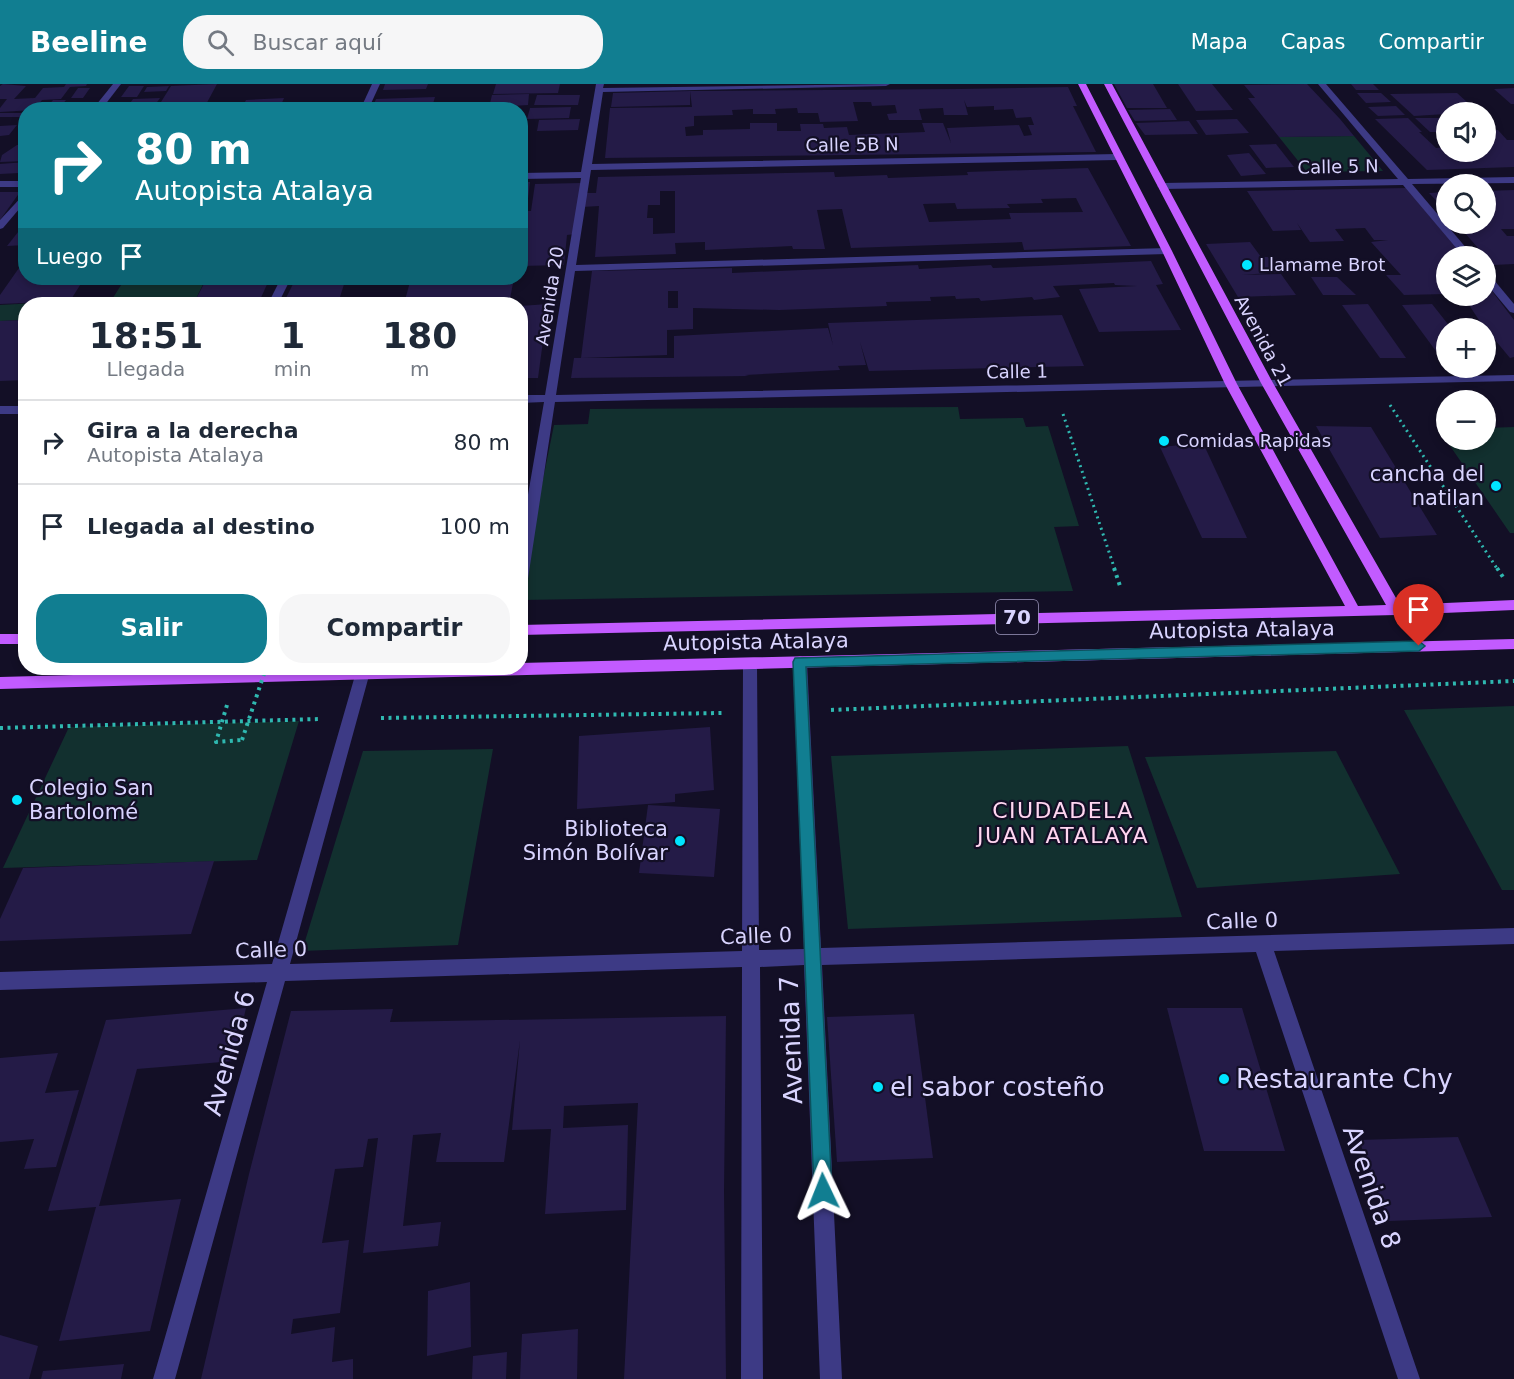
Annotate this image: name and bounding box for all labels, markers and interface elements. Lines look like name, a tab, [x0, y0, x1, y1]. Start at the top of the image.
search box	[183, 15, 603, 69]
text: Beeline	[30, 26, 147, 59]
icon: search	[204, 26, 237, 59]
text: Buscar aquí	[252, 30, 382, 55]
text: Mapa	[1191, 30, 1248, 54]
text: Capas	[1281, 30, 1345, 54]
text: Compartir	[1378, 30, 1484, 54]
map controls	[1436, 102, 1496, 450]
button: sound	[1436, 102, 1496, 162]
text: 80 m	[135, 125, 252, 174]
icon: right	[36, 126, 114, 204]
street label: Calle 5B N	[805, 133, 899, 156]
street label: Calle 5 N	[1297, 155, 1379, 178]
button: search	[1436, 174, 1496, 234]
text: Autopista Atalaya	[135, 175, 374, 206]
icon: arrive	[115, 240, 148, 273]
text: Luego	[36, 244, 103, 269]
street label: Avenida 20	[531, 245, 568, 347]
button: layers	[1436, 246, 1496, 306]
place label: Llamame Brot	[1259, 254, 1385, 275]
marker: Llamame Brot	[1240, 258, 1254, 272]
street label: Avenida 21	[1231, 291, 1296, 390]
text: 18:51	[89, 315, 203, 356]
text: 1	[280, 315, 305, 356]
text: 180	[382, 315, 457, 356]
button: +	[1436, 318, 1496, 378]
text: Llegada	[106, 357, 185, 381]
text: min	[274, 357, 312, 381]
text: m	[410, 357, 430, 381]
street label: Calle 1	[986, 360, 1048, 383]
button: −	[1436, 390, 1496, 450]
text: Gira a la derecha	[87, 418, 299, 443]
icon: right	[36, 426, 69, 459]
text: 80 m	[454, 430, 510, 455]
place label: Comidas Rapidas	[1176, 430, 1331, 451]
marker: Comidas Rapidas	[1157, 434, 1171, 448]
text: Autopista Atalaya	[87, 443, 264, 467]
place label: cancha del natilan	[1370, 462, 1484, 510]
marker: cancha del natilan	[1489, 479, 1503, 493]
icon: arrive	[36, 510, 69, 543]
text: Llegada al destino	[87, 514, 315, 539]
text: 100 m	[440, 514, 510, 539]
pin	[1393, 584, 1444, 646]
icon: arrive	[1402, 593, 1435, 626]
button: Salir	[36, 594, 267, 663]
button: Compartir	[279, 594, 510, 663]
road number: 70	[996, 600, 1038, 634]
street label: Autopista Atalaya	[1149, 616, 1335, 644]
street label: Autopista Atalaya	[663, 628, 849, 656]
place label: Colegio San Bartolomé	[29, 776, 153, 824]
marker: Colegio San Bartolomé	[10, 793, 24, 807]
district label: CIUDADELA JUAN ATALAYA	[975, 798, 1149, 848]
place label: Biblioteca Simón Bolívar	[523, 817, 668, 865]
marker: Biblioteca Simón Bolívar	[673, 834, 687, 848]
street label: Calle 0	[1206, 908, 1278, 934]
street label: Calle 0	[720, 923, 792, 949]
street label: Calle 0	[235, 937, 307, 963]
street label: Avenida 7	[774, 975, 808, 1105]
street label: Avenida 6	[197, 987, 261, 1119]
place label: Restaurante Chy	[1236, 1064, 1453, 1094]
place label: el sabor costeño	[890, 1072, 1105, 1102]
marker: Restaurante Chy	[1217, 1072, 1231, 1086]
marker: el sabor costeño	[871, 1080, 885, 1094]
street label: Avenida 8	[1337, 1121, 1407, 1253]
position arrow	[791, 1159, 855, 1223]

